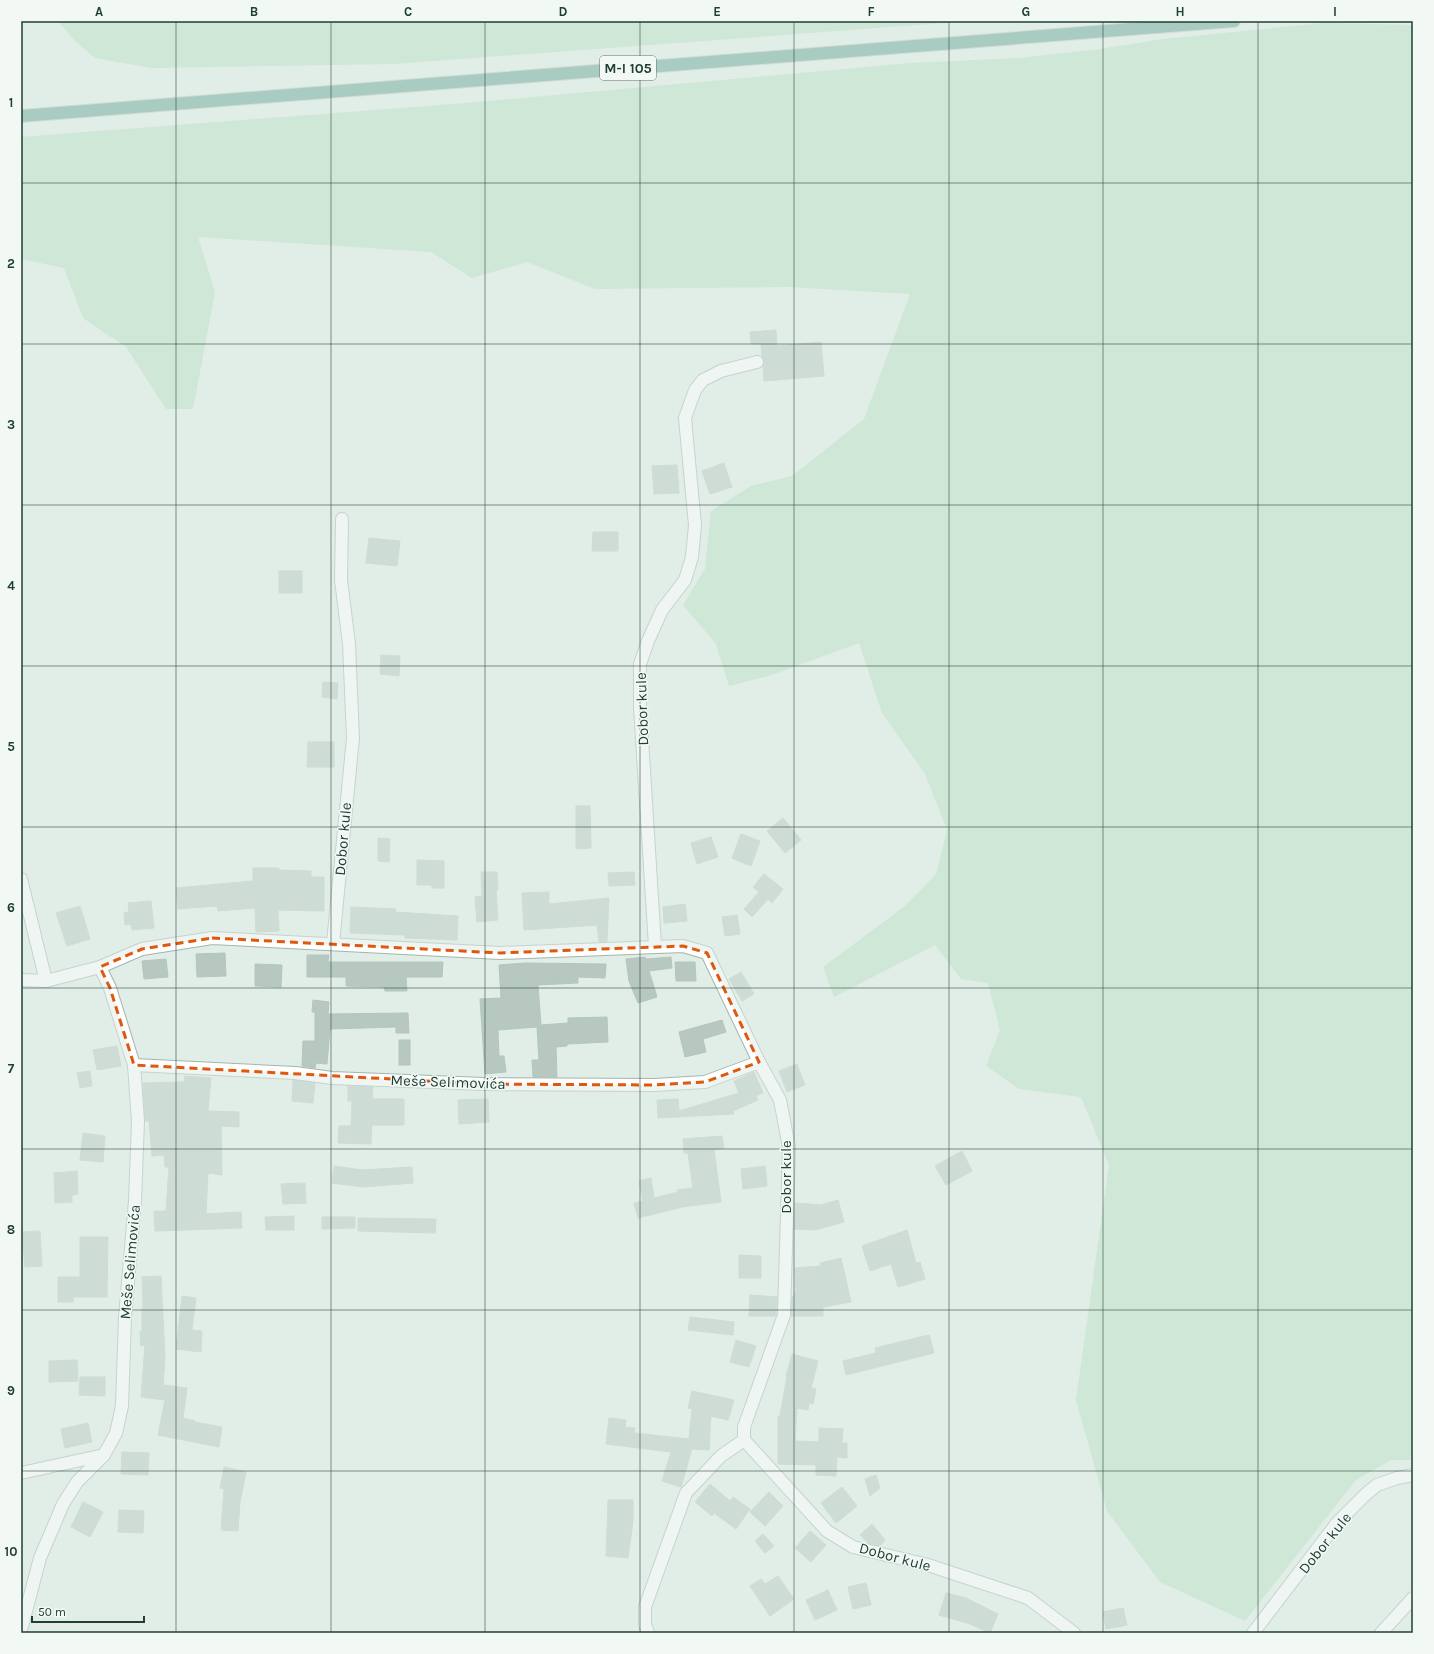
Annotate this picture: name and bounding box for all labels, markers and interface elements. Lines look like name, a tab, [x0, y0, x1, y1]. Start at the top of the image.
text: A	[95, 4, 103, 19]
text: B	[250, 4, 258, 19]
text: C	[404, 4, 412, 19]
text: D	[559, 4, 568, 19]
text: E	[713, 4, 721, 19]
text: F	[867, 4, 875, 19]
text: G	[1022, 4, 1030, 19]
text: H	[1175, 4, 1185, 19]
text: I	[1333, 4, 1337, 19]
road number: M-I 105	[600, 56, 656, 80]
text: 1	[9, 95, 13, 110]
text: 2	[7, 256, 15, 271]
text: 3	[7, 417, 15, 432]
text: 4	[7, 578, 15, 593]
street label: Dobor kule	[632, 672, 652, 746]
text: 5	[7, 739, 15, 754]
street label: Dobor kule	[331, 802, 355, 876]
text: 6	[7, 900, 15, 915]
text: 7	[8, 1061, 15, 1076]
street label: Meše Selimovića	[390, 1071, 506, 1093]
street label: Dobor kule	[777, 1140, 795, 1214]
street label: Meše Selimovića	[116, 1204, 144, 1320]
text: 8	[7, 1222, 15, 1237]
text: 9	[7, 1383, 15, 1398]
street label: Dobor kule	[1295, 1509, 1355, 1577]
street label: Dobor kule	[857, 1539, 933, 1575]
text: 10	[5, 1544, 17, 1559]
scale bar	[32, 1598, 144, 1624]
text: 50 m	[38, 1605, 66, 1619]

